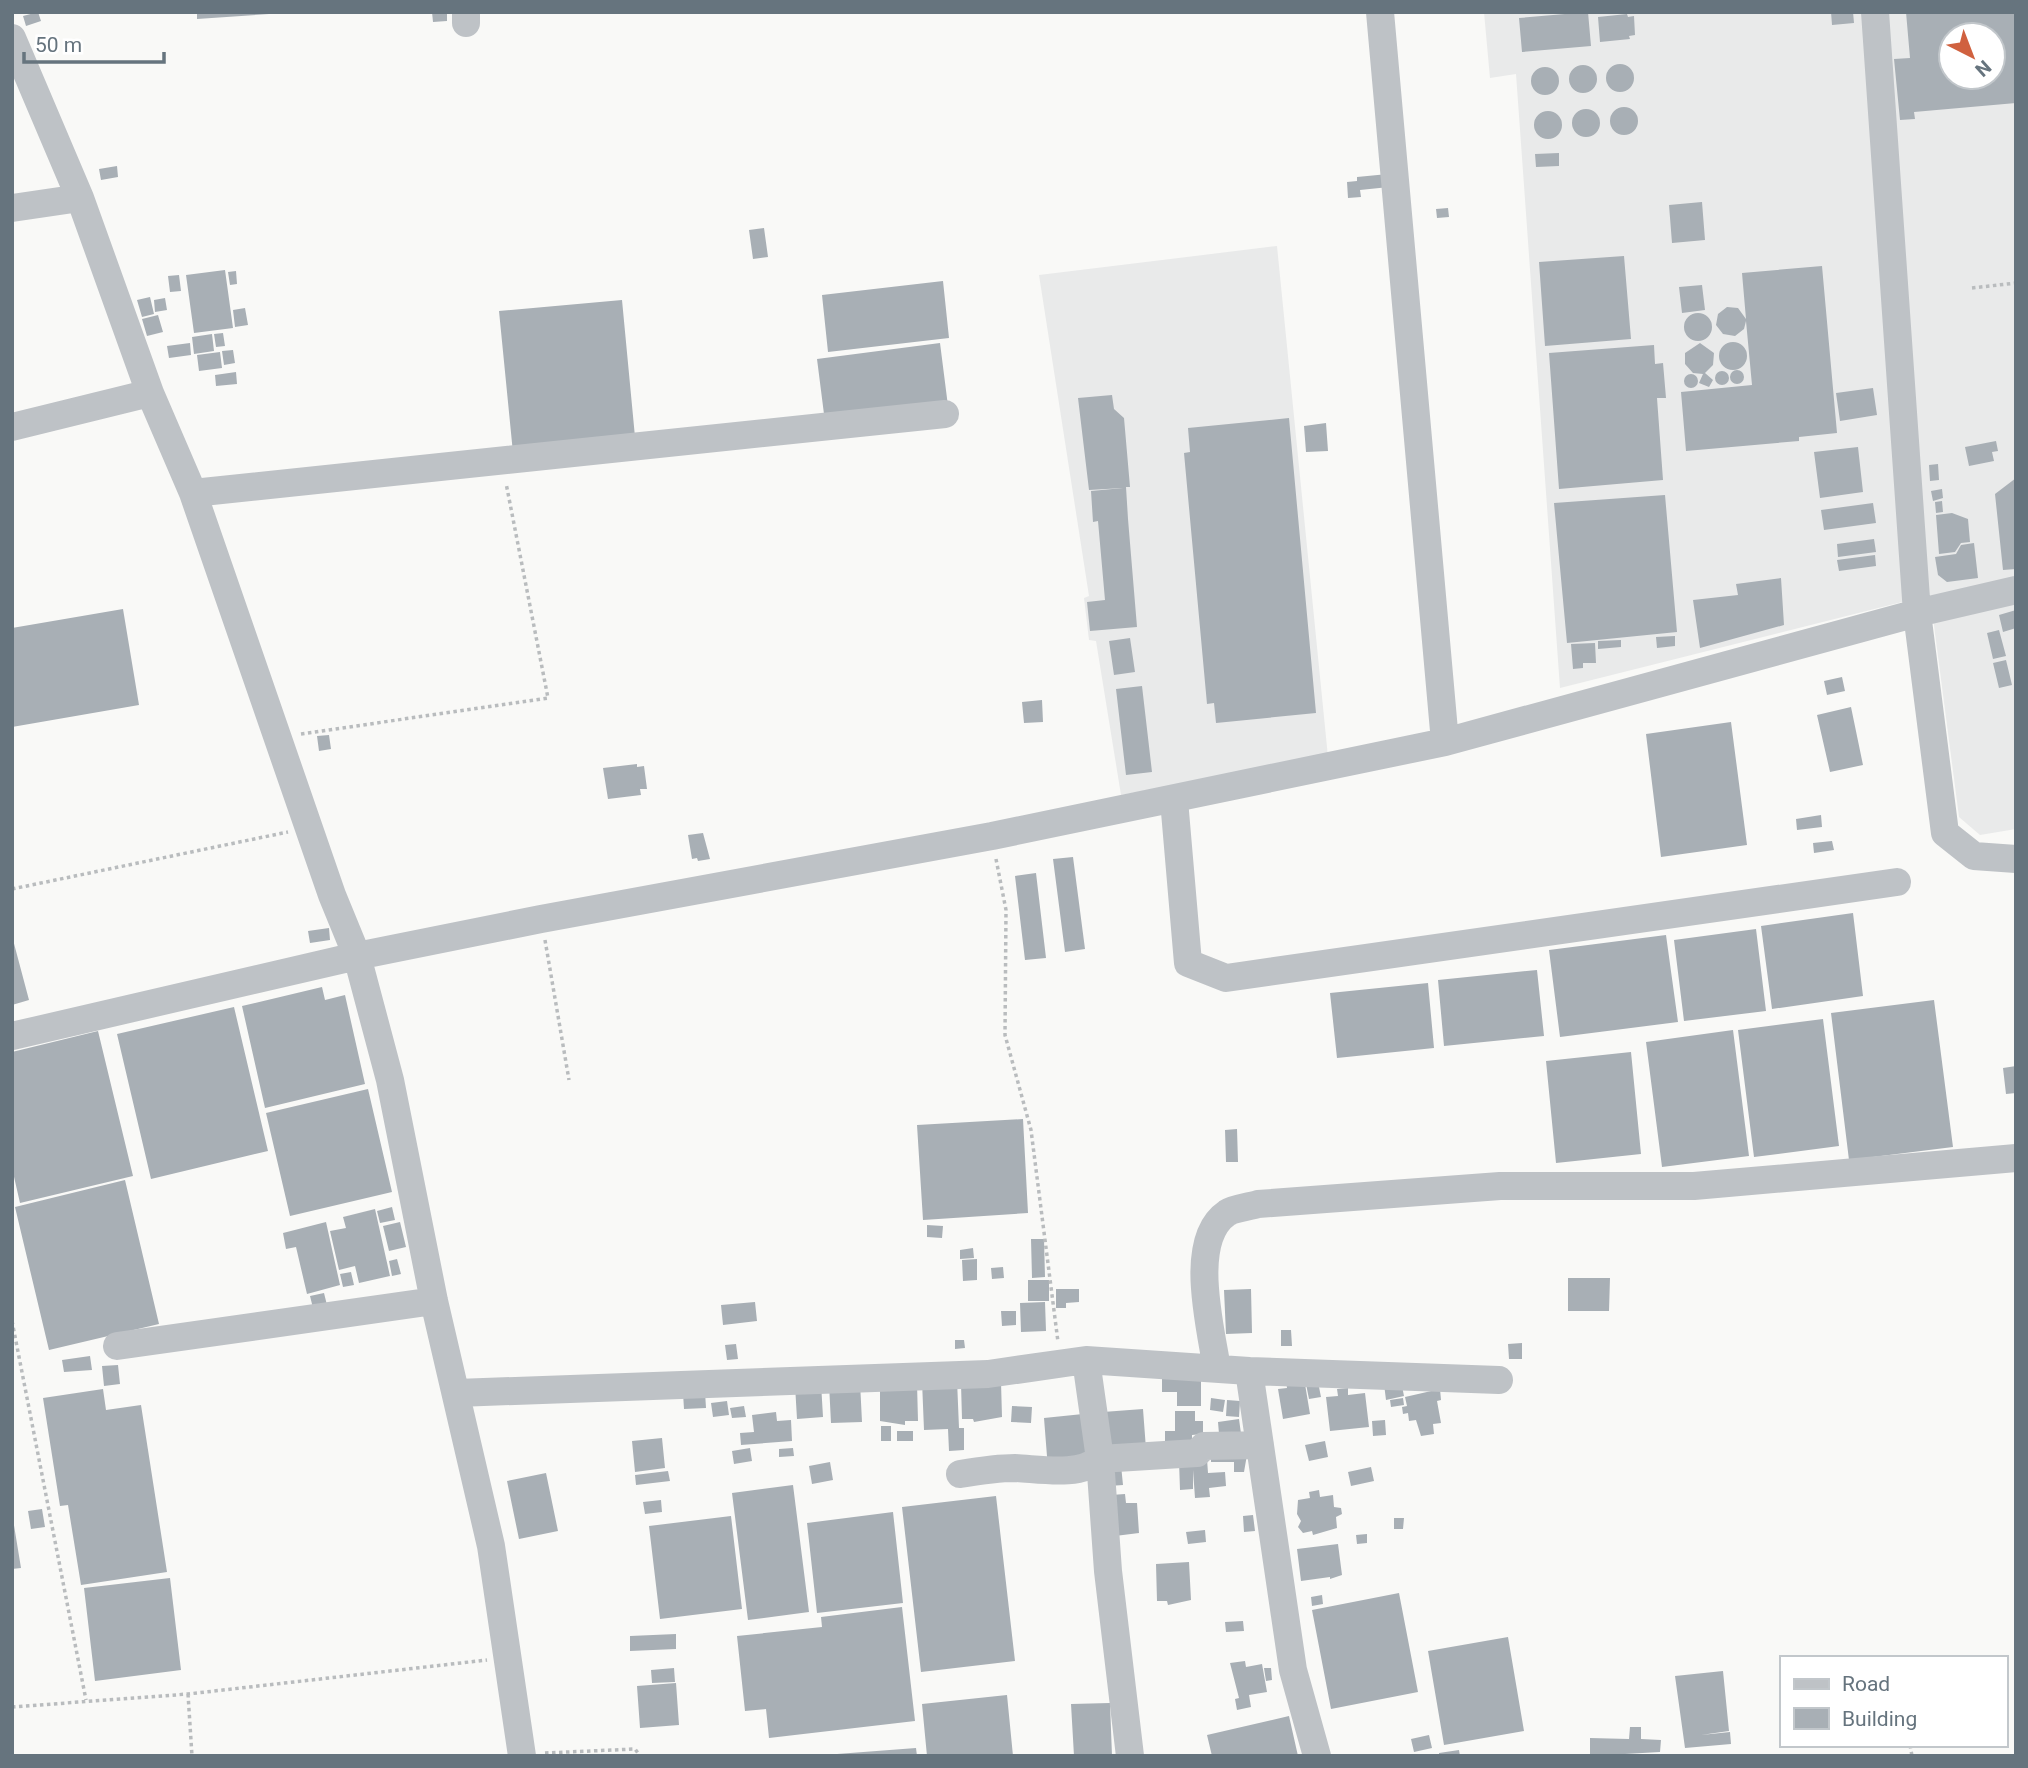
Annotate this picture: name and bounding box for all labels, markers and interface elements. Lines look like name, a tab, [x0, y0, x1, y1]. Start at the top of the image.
scale bar	[24, 21, 164, 65]
north arrow	[1937, 21, 2007, 91]
text: 50 m	[35, 33, 82, 57]
text: N	[1970, 55, 1996, 81]
legend	[1780, 1656, 2007, 1747]
text: Road	[1842, 1672, 1890, 1696]
text: Building	[1842, 1707, 1917, 1731]

